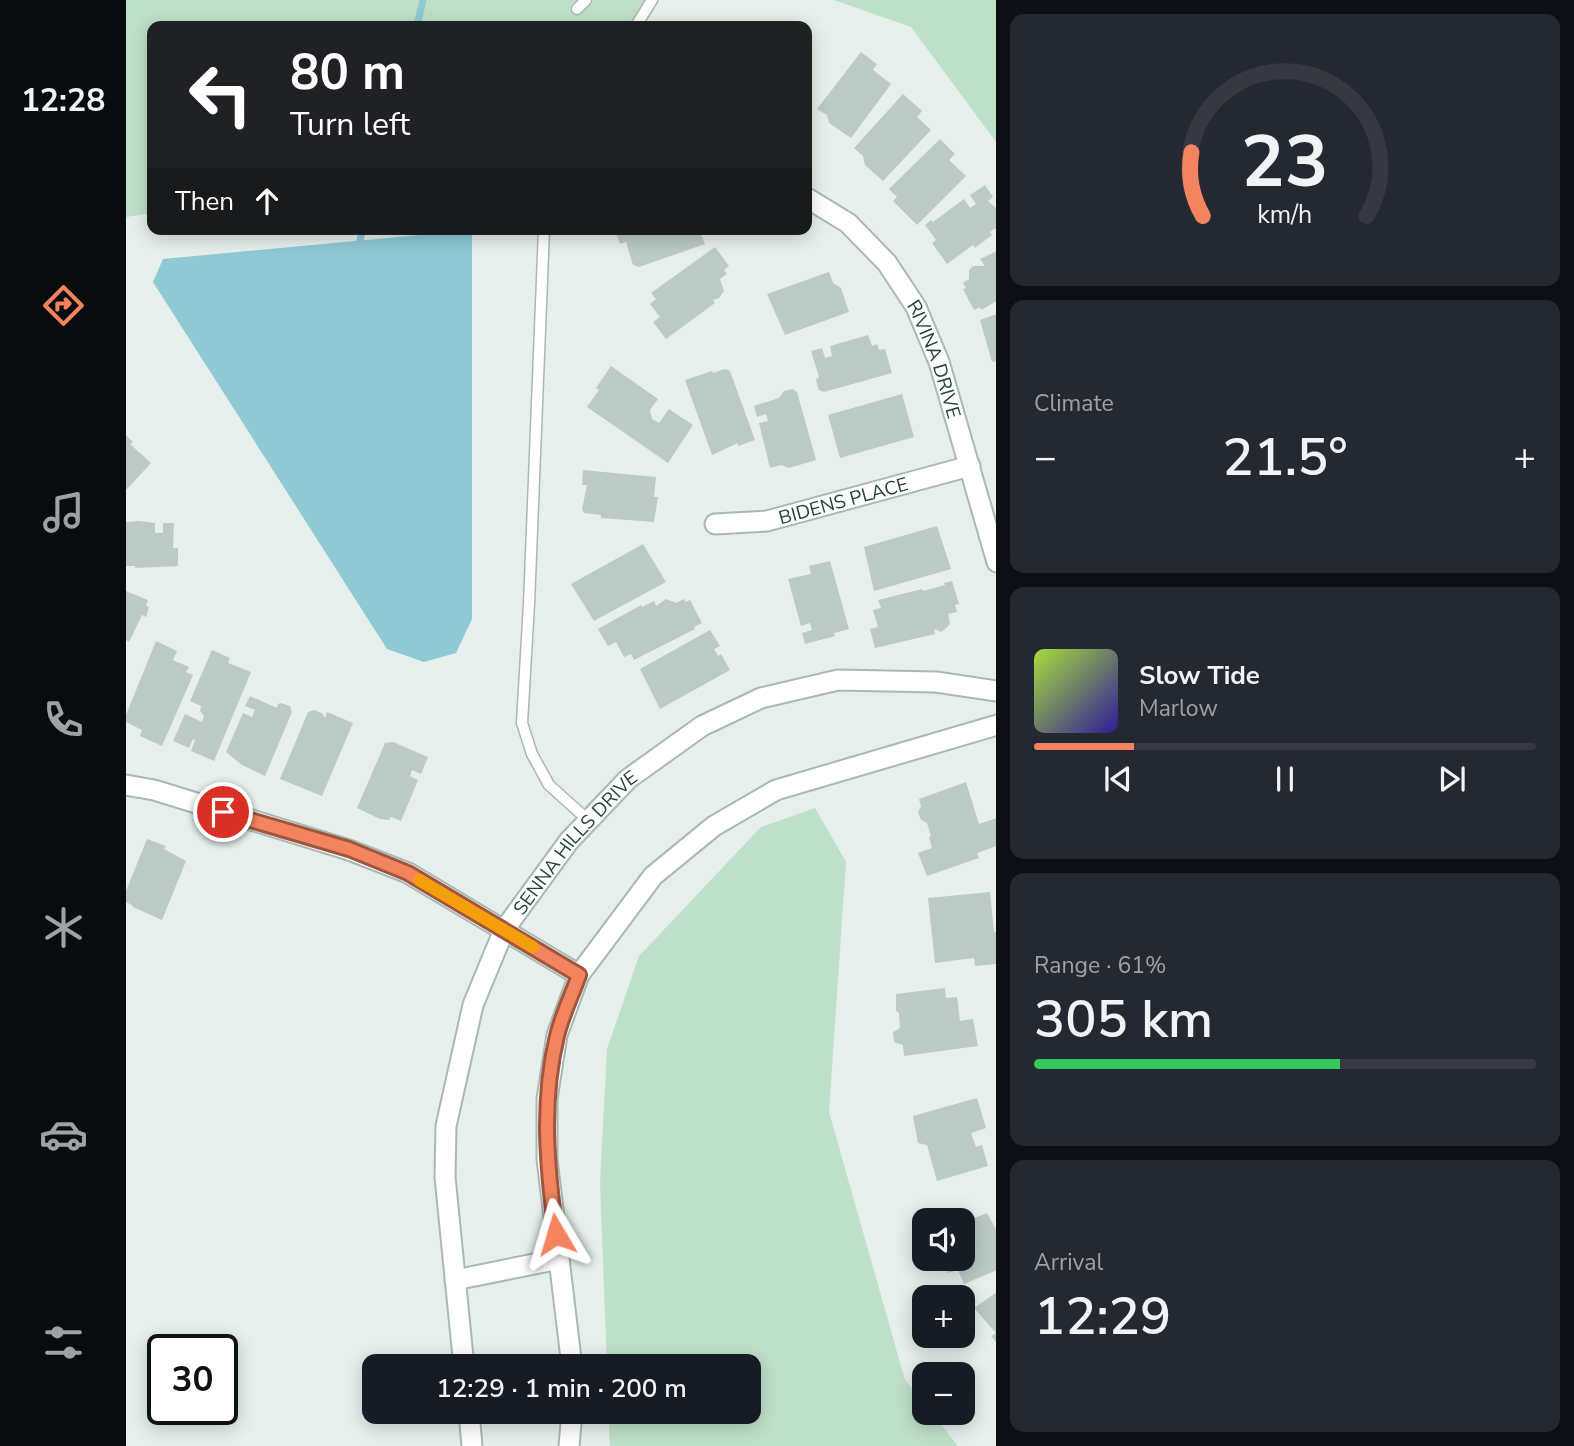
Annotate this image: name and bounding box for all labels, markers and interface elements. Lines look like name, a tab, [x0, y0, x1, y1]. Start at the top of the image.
text: 80 m	[290, 39, 405, 106]
icon: left	[175, 49, 266, 140]
text: 12:28	[21, 79, 105, 122]
text: Turn left	[290, 103, 410, 146]
text: 23	[1241, 113, 1329, 213]
icon: ahead	[248, 182, 286, 220]
text: Then	[175, 184, 234, 219]
text: km/h	[1257, 198, 1313, 232]
icon: directions	[39, 281, 88, 330]
street label: RIVINA DRIVE	[901, 295, 967, 422]
text: Climate	[1034, 388, 1114, 419]
text: 21.5°	[1222, 422, 1348, 493]
text: −	[1034, 432, 1057, 483]
text: +	[1513, 432, 1536, 483]
street label: BIDENS PLACE	[776, 471, 911, 531]
icon: music	[39, 488, 88, 537]
text: Slow Tide	[1139, 658, 1260, 693]
text: Marlow	[1139, 693, 1218, 724]
icon: phone	[39, 695, 88, 744]
icon: previous	[1099, 760, 1137, 798]
icon: pause	[1266, 760, 1304, 798]
icon: next	[1433, 760, 1471, 798]
street label: SENNA HILLS DRIVE	[507, 765, 643, 920]
pin	[193, 782, 253, 842]
icon: arrive	[204, 793, 242, 831]
icon: climate	[39, 903, 88, 952]
text: Range · 61%	[1034, 950, 1166, 981]
text: 305 km	[1034, 984, 1213, 1055]
icon: car	[39, 1110, 88, 1159]
position arrow	[519, 1197, 593, 1271]
map controls	[912, 1208, 975, 1425]
button: sound	[912, 1208, 975, 1271]
text: Arrival	[1034, 1247, 1103, 1278]
text: 12:29	[1034, 1281, 1171, 1352]
button: +	[912, 1285, 975, 1348]
icon: filters	[39, 1318, 88, 1367]
speed limit sign: 30	[147, 1334, 238, 1425]
button: −	[912, 1362, 975, 1425]
text: 12:29 · 1 min · 200 m	[436, 1371, 687, 1406]

